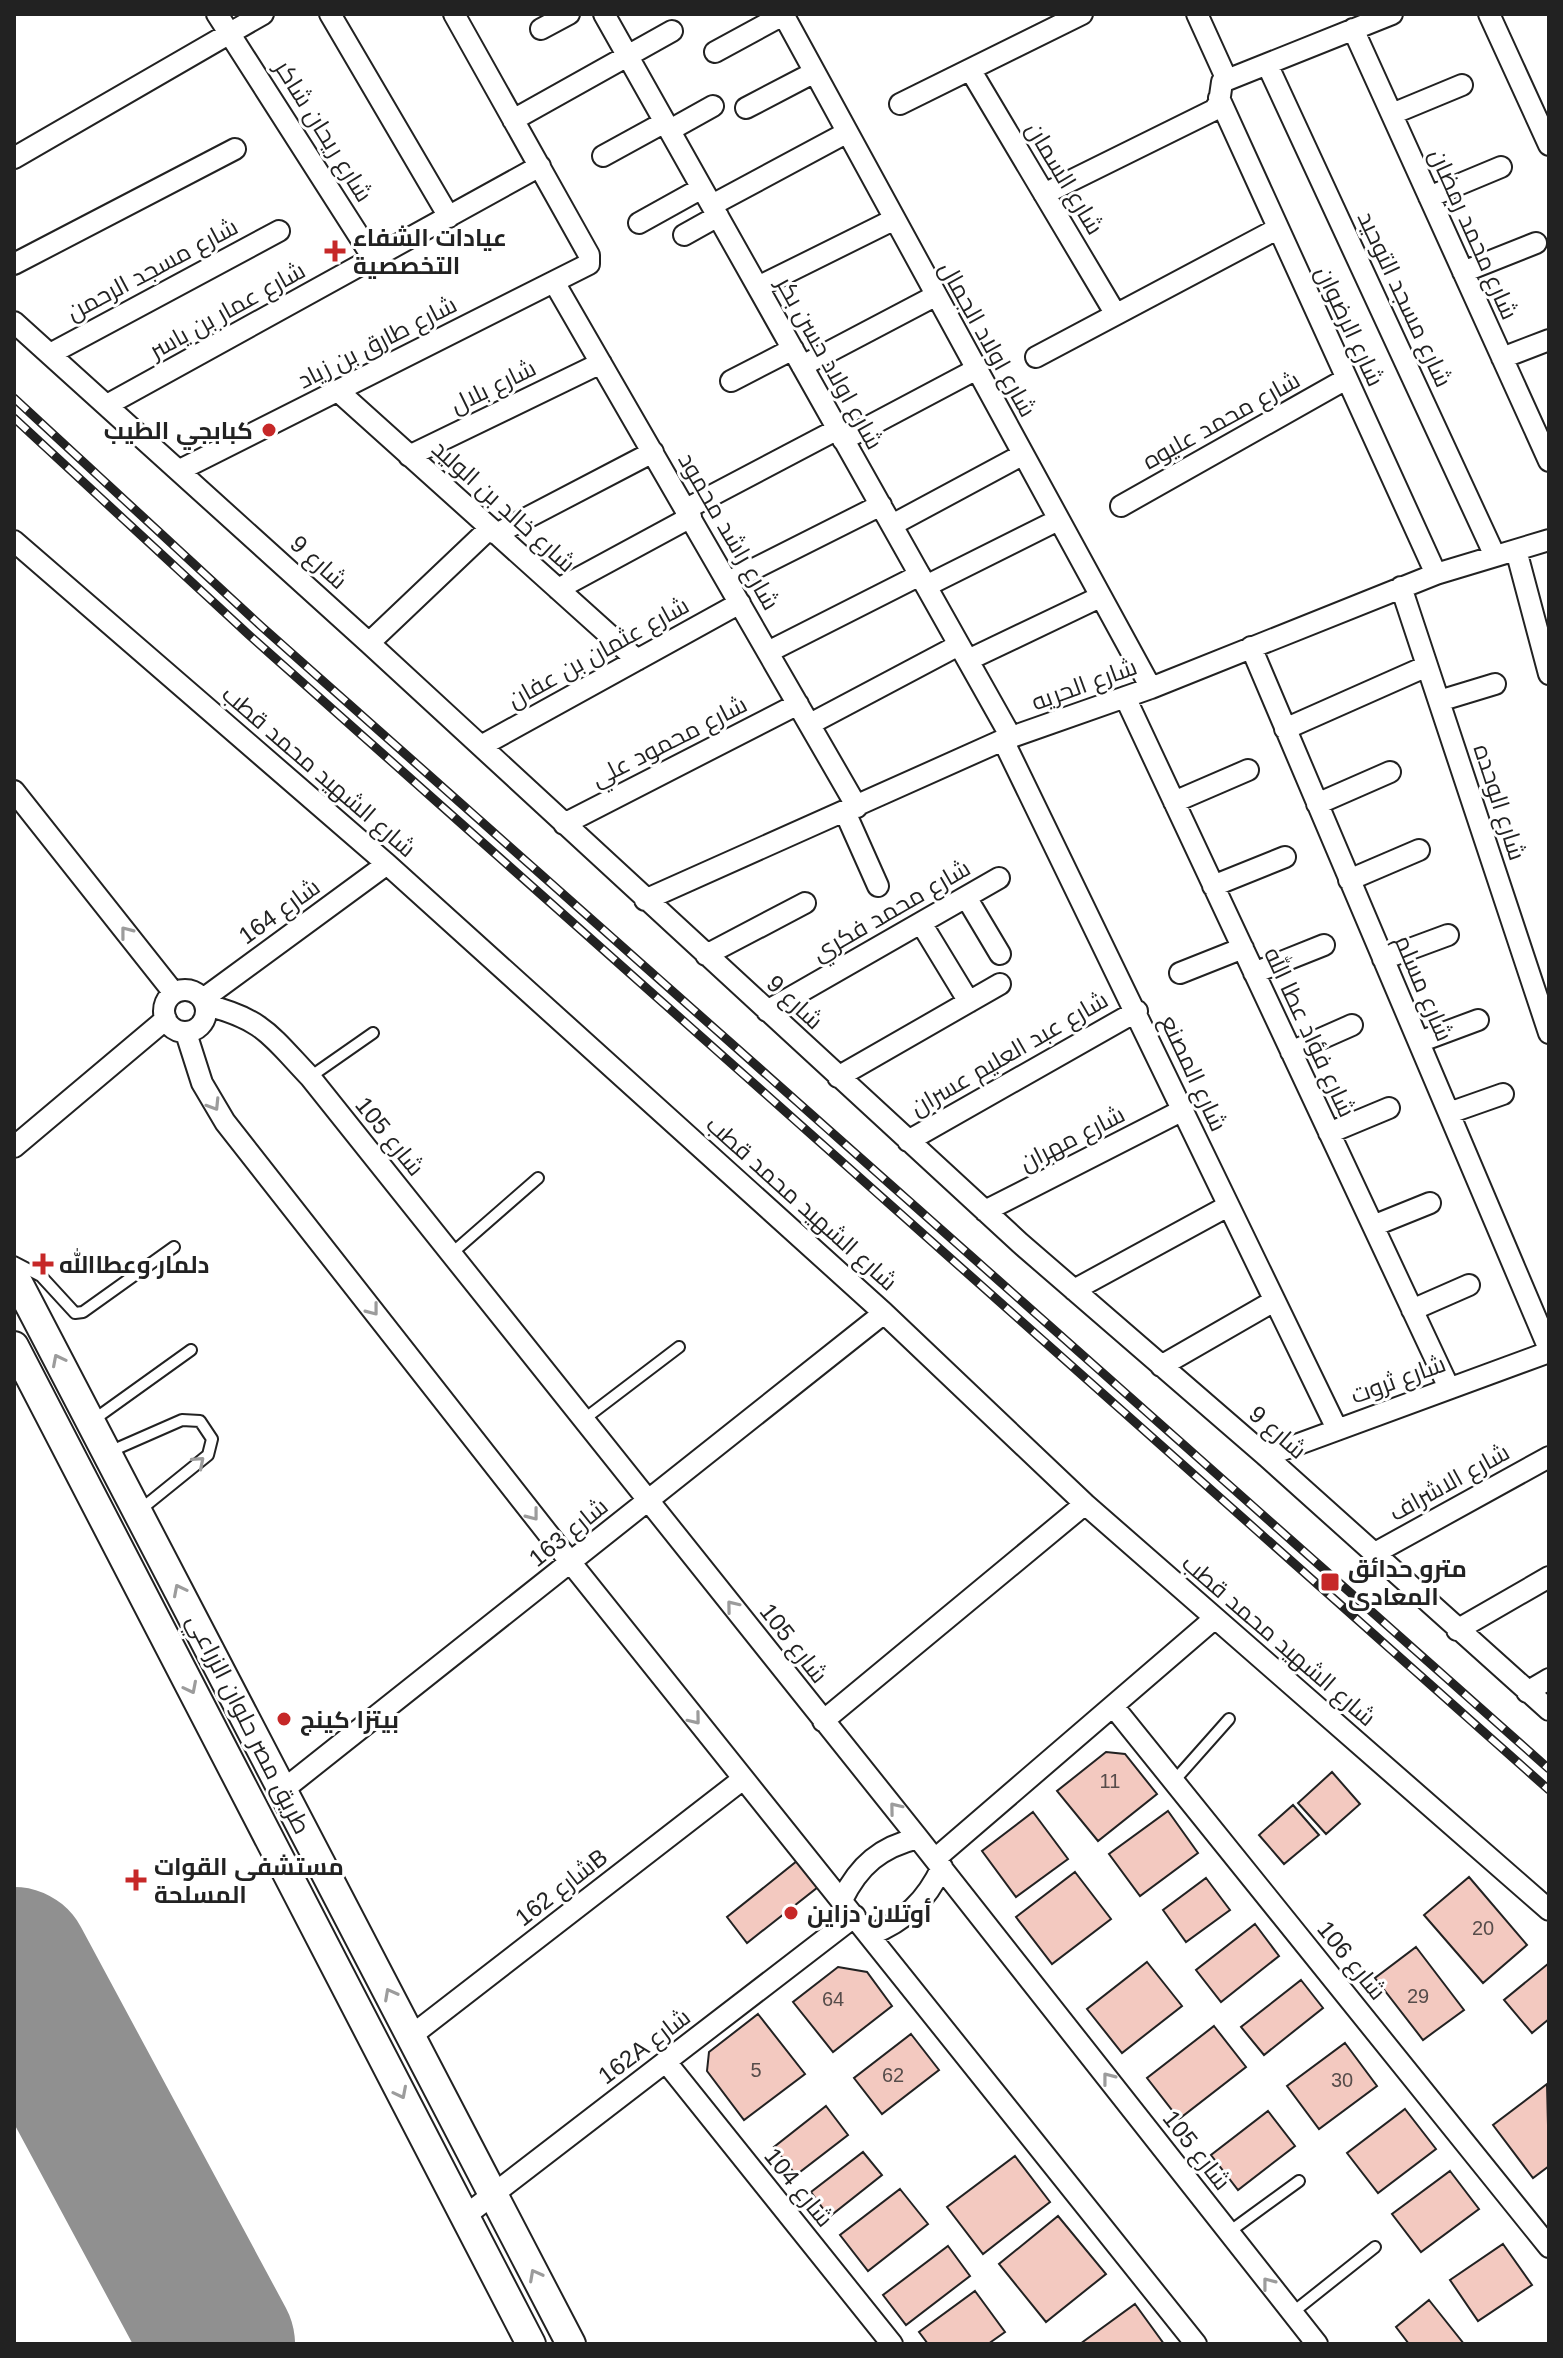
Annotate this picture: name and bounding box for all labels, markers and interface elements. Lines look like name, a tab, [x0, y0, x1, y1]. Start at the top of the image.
street label: شارع ريحان شاكر	[266, 54, 378, 208]
street label: شارع السمان	[1018, 117, 1109, 241]
street label: شارع محمد رمضان	[1422, 144, 1524, 325]
street label: شارع مسجد التوحيد	[1350, 207, 1457, 392]
street label: شارع مسجد الرحمن	[62, 213, 244, 328]
place label: عيادات الشفاء التخصصية	[353, 224, 507, 279]
marker: عيادات الشفاء التخصصية	[324, 240, 346, 262]
street label: شارع عمار بن ياسر	[143, 256, 311, 367]
street label: شارع اولاد الجمال	[932, 257, 1042, 423]
street label: شارع الرضوان	[1308, 262, 1390, 392]
street label: شارع اولاد حسن بكر	[768, 270, 889, 455]
street label: شارع طارق بن زياد	[293, 290, 462, 396]
street label: شارع بلال	[446, 354, 541, 421]
street label: شارع محمد عليوه	[1138, 366, 1306, 477]
place label: كبابجي الطيب	[104, 417, 253, 450]
marker: كبابجي الطيب	[260, 421, 278, 439]
street label: شارع خالد بن الوليد	[425, 435, 581, 579]
street label: شارع راشد محمود	[671, 448, 785, 616]
street label: شارع 9	[283, 530, 353, 597]
street label: شارع عثمان بن عفان	[503, 591, 695, 716]
street label: شارع الحريه	[1028, 652, 1141, 718]
street label: شارع الشهيد محمد قطب	[215, 680, 421, 864]
street label: شارع محمود علي	[587, 690, 754, 797]
street label: شارع الوحده	[1466, 741, 1531, 864]
street label: شارع محمد فكري	[807, 854, 977, 970]
street label: شارع 164	[233, 873, 326, 952]
one-way arrow	[121, 927, 136, 941]
street label: شارع مسلم	[1387, 931, 1458, 1046]
street label: شارع فؤاد عطا الله	[1256, 942, 1363, 1122]
street label: شارع 9	[759, 969, 829, 1037]
street label: شارع عبد العليم عسران	[906, 985, 1114, 1123]
street label: شارع المصنع	[1153, 1011, 1233, 1137]
street label: شارع 105	[348, 1091, 430, 1183]
one-way arrow	[204, 1096, 220, 1111]
street label: شارع مهران	[1015, 1100, 1130, 1179]
street label: شارع الشهيد محمد قطب	[699, 1110, 903, 1298]
place label: دلمار وعطاالله	[59, 1248, 209, 1279]
marker: دلمار وعطاالله	[34, 1255, 52, 1273]
one-way arrow	[363, 1301, 377, 1316]
street label: شارع ثروت	[1347, 1349, 1450, 1411]
one-way arrow	[52, 1353, 67, 1368]
street label: شارع 9	[1242, 1400, 1312, 1466]
street label: شارع الاشراف	[1384, 1438, 1515, 1529]
one-way arrow	[189, 1457, 204, 1472]
street label: شارع 163	[523, 1492, 615, 1574]
one-way arrow	[524, 1506, 538, 1521]
street label: شارع الشهيد محمد قطب	[1175, 1549, 1381, 1733]
place label: مترو حدائق المعادى	[1348, 1555, 1467, 1611]
marker: مترو حدائق المعادى	[1319, 1571, 1341, 1593]
one-way arrow	[174, 1583, 189, 1598]
street label: شارع 105	[752, 1598, 833, 1690]
one-way arrow	[727, 1600, 741, 1615]
street label: طريق مصر حلوان الزراعي	[177, 1610, 316, 1841]
one-way arrow	[182, 1680, 197, 1695]
place label: بيتزا كينج	[300, 1706, 399, 1736]
marker: بيتزا كينج	[275, 1710, 293, 1728]
one-way arrow	[685, 1710, 700, 1724]
house number: 11	[1100, 1770, 1120, 1792]
one-way arrow	[890, 1803, 904, 1818]
street label: شارع 162B	[510, 1843, 614, 1934]
place label: مستشفى القوات المسلحة	[154, 1853, 344, 1908]
marker: مستشفى القوات المسلحة	[125, 1869, 147, 1891]
place label: أوتلان دزاين	[807, 1898, 932, 1928]
marker: أوتلان دزاين	[782, 1904, 800, 1922]
street label: شارع 106	[1310, 1915, 1392, 2007]
house number: 20	[1472, 1917, 1494, 1939]
house number: 29	[1407, 1985, 1429, 2007]
one-way arrow	[384, 1988, 399, 2003]
house number: 64	[822, 1988, 844, 2010]
street label: 162A شارع	[593, 2003, 697, 2092]
house number: 5	[750, 2059, 762, 2081]
house number: 62	[882, 2064, 904, 2086]
house number: 30	[1331, 2069, 1353, 2091]
one-way arrow	[1103, 2072, 1117, 2087]
one-way arrow	[392, 2085, 407, 2100]
street label: شارع 105	[1155, 2105, 1236, 2197]
street label: شارع 104	[757, 2142, 839, 2234]
one-way arrow	[529, 2269, 544, 2284]
one-way arrow	[1264, 2277, 1278, 2292]

